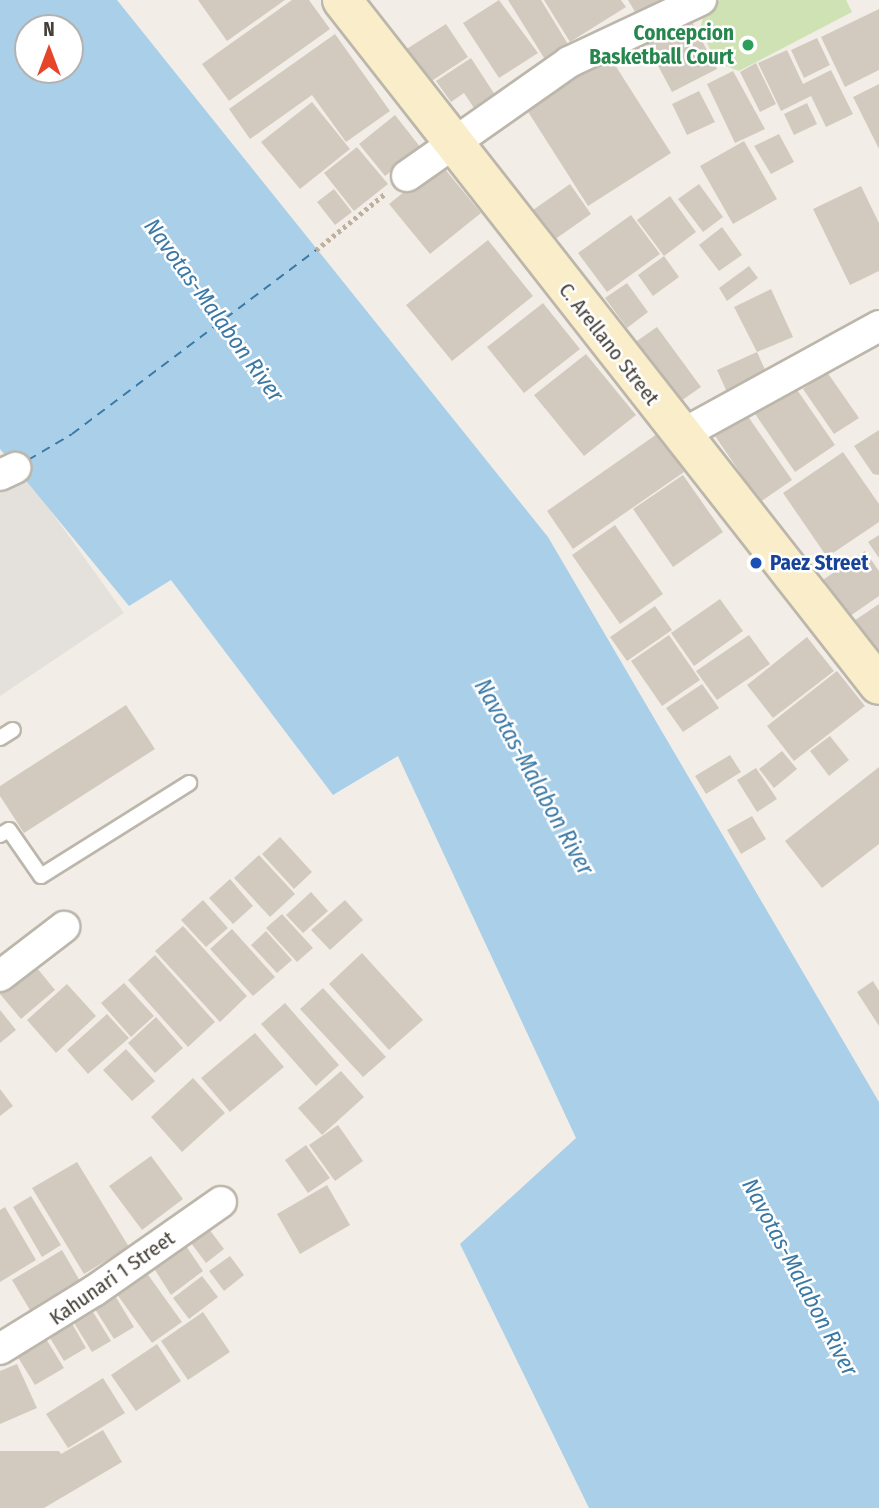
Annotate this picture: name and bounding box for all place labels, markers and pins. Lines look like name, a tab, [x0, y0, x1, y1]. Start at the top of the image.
place label: Concepcion Basketball Court	[589, 20, 734, 70]
marker: Concepcion Basketball Court	[740, 37, 756, 53]
place label: Paez Street	[770, 550, 869, 576]
marker: Paez Street	[748, 555, 764, 571]

